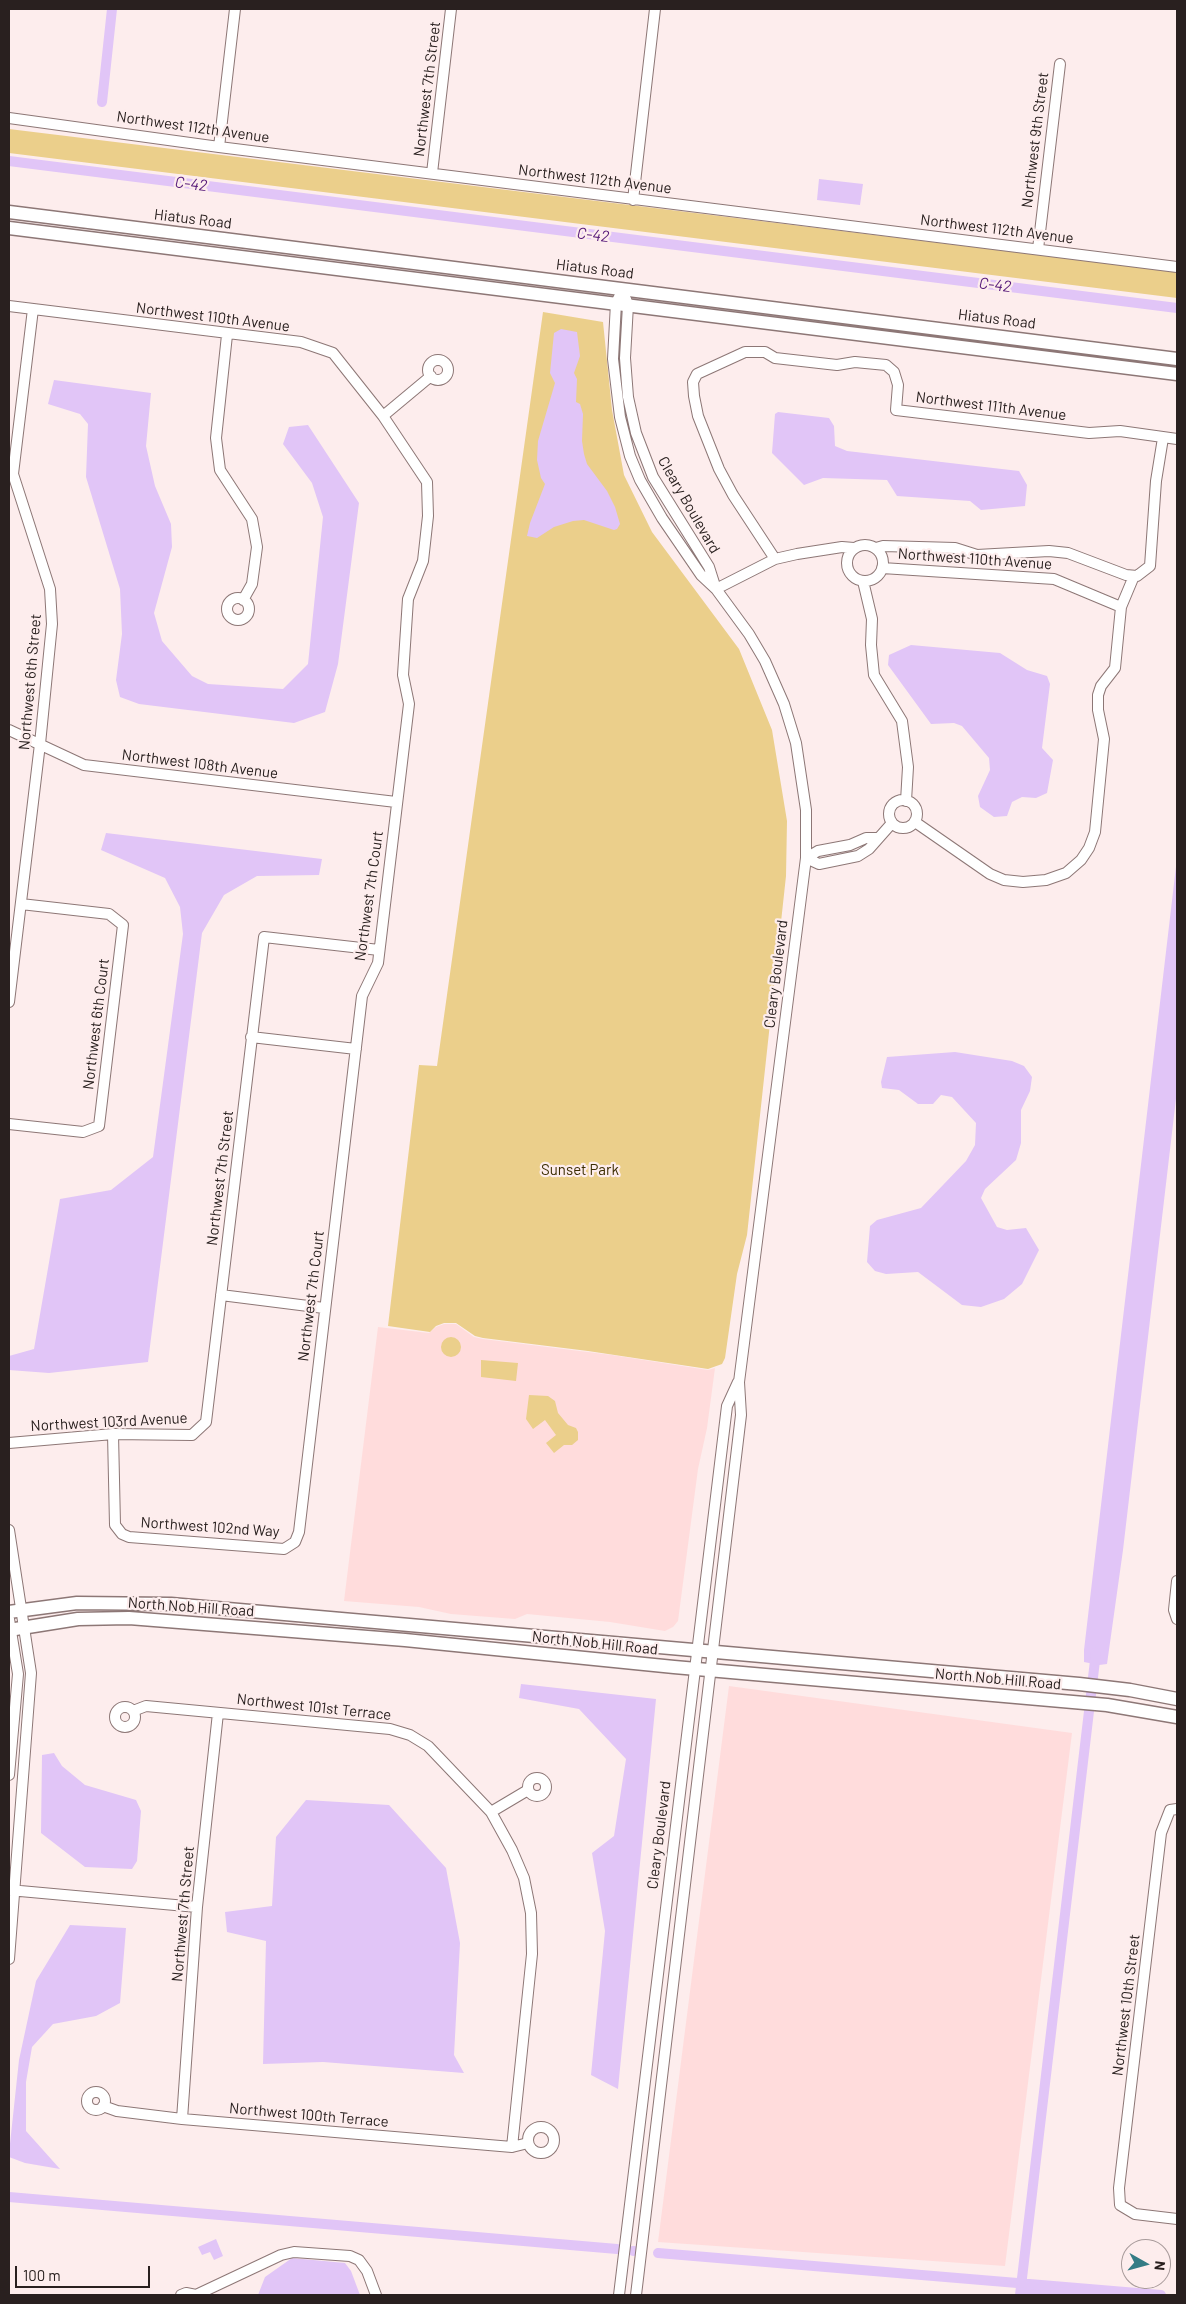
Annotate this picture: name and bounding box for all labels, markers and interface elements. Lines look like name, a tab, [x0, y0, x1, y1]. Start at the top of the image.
street label: Northwest 7th Street	[410, 20, 444, 158]
street label: Northwest 9th Street	[1018, 71, 1052, 209]
street label: Northwest 112th Avenue	[115, 107, 271, 147]
street label: Northwest 112th Avenue	[517, 161, 673, 197]
water label: C-42	[174, 172, 208, 196]
street label: Hiatus Road	[153, 205, 233, 233]
street label: Northwest 112th Avenue	[919, 211, 1075, 247]
water label: C-42	[576, 223, 610, 247]
street label: Hiatus Road	[555, 255, 635, 283]
water label: C-42	[978, 273, 1012, 297]
street label: Northwest 110th Avenue	[135, 299, 291, 335]
street label: Hiatus Road	[957, 305, 1037, 333]
street label: Northwest 111th Avenue	[915, 388, 1067, 424]
street label: Cleary Boulevard	[654, 453, 724, 557]
street label: Northwest 110th Avenue	[897, 545, 1053, 573]
street label: Northwest 6th Street	[15, 613, 45, 751]
street label: Northwest 108th Avenue	[121, 745, 279, 783]
street label: Northwest 7th Court	[351, 830, 387, 962]
street label: Cleary Boulevard	[760, 919, 792, 1029]
street label: Northwest 6th Court	[79, 957, 113, 1091]
street label: Northwest 7th Street	[203, 1109, 237, 1247]
park label: Sunset Park	[541, 1161, 619, 1179]
street label: Northwest 7th Court	[294, 1230, 328, 1362]
street label: Northwest 103rd Avenue	[30, 1409, 188, 1435]
street label: Northwest 102nd Way	[140, 1513, 280, 1541]
street label: North Nob Hill Road	[127, 1594, 255, 1620]
street label: North Nob Hill Road	[531, 1627, 659, 1659]
street label: North Nob Hill Road	[934, 1665, 1062, 1693]
street label: Northwest 101st Terrace	[236, 1690, 392, 1724]
street label: Cleary Boulevard	[643, 1780, 675, 1890]
street label: Northwest 7th Street	[168, 1845, 198, 1983]
street label: Northwest 10th Street	[1108, 1933, 1144, 2077]
street label: Northwest 100th Terrace	[229, 2099, 389, 2131]
north arrow	[1121, 2239, 1171, 2289]
scale bar	[18, 2256, 152, 2288]
text: N	[1151, 2260, 1169, 2271]
text: 100 m	[23, 2266, 61, 2284]

